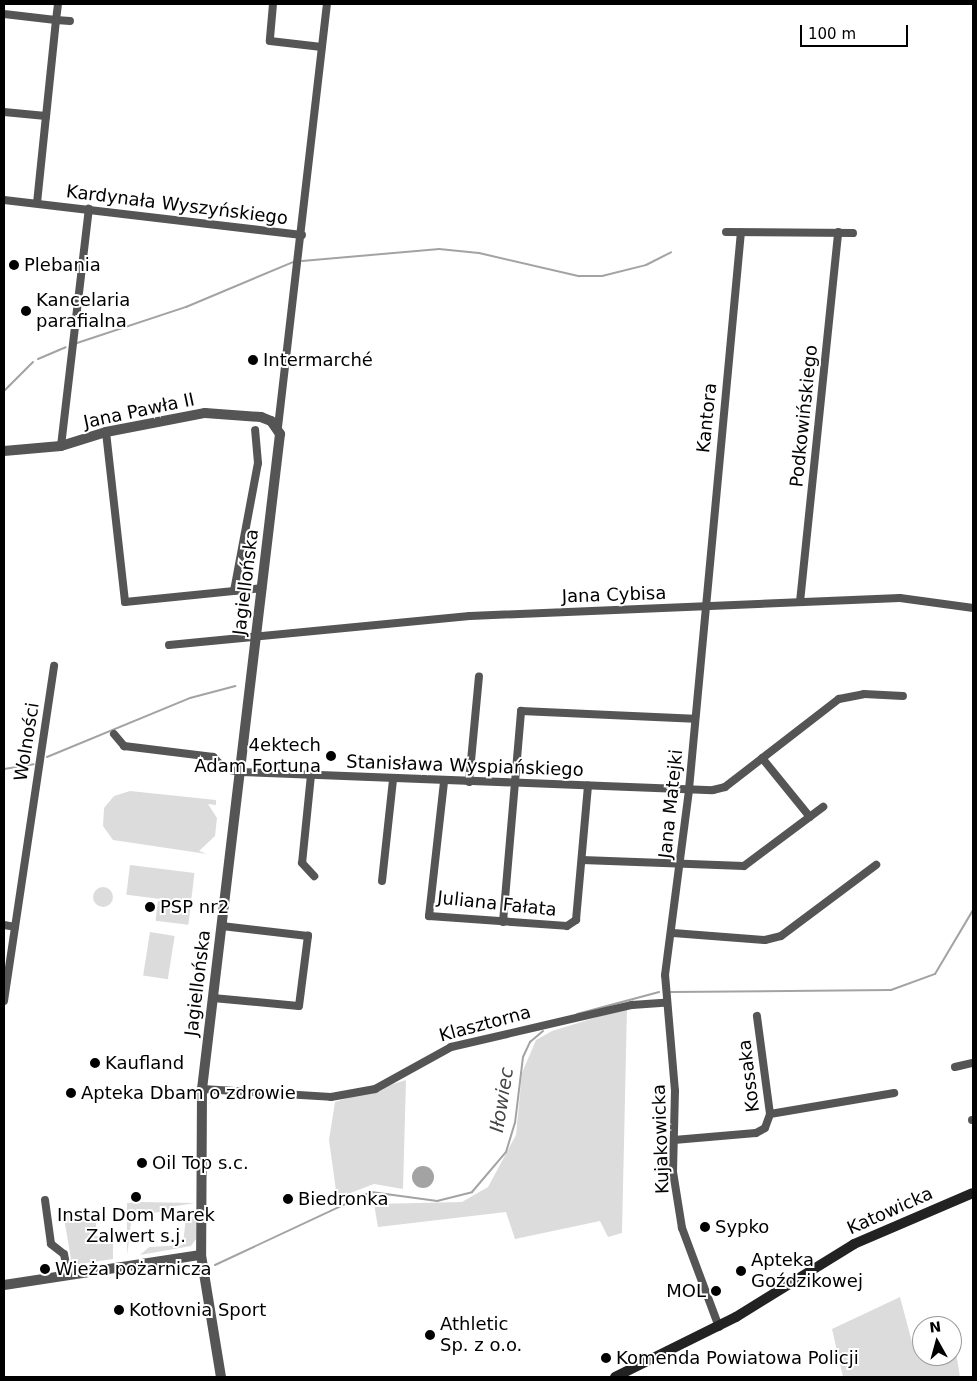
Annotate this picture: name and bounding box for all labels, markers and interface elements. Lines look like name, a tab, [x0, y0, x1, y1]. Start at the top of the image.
scale bar	[802, 15, 910, 47]
text: 100 m	[808, 25, 856, 43]
street label: Kardynała Wyszyńskiego	[65, 181, 289, 229]
place label: Plebania	[24, 254, 101, 276]
marker: Plebania	[8, 259, 20, 271]
place label: Kancelaria parafialna	[36, 290, 130, 332]
marker: Kancelaria parafialna	[20, 305, 32, 317]
street label: Podkowińskiego	[786, 344, 822, 488]
place label: Intermarché	[263, 349, 373, 371]
marker: Intermarché	[247, 354, 259, 366]
street label: Kantora	[693, 382, 721, 454]
street label: Jana Pawła II	[82, 389, 196, 433]
street label: Jagiellońska	[229, 528, 263, 636]
street label: Jana Cybisa	[561, 582, 667, 608]
street label: Wolności	[10, 701, 44, 783]
place label: 4ektech Adam Fortuna	[194, 735, 321, 778]
street label: Jana Matejki	[655, 748, 687, 860]
marker: 4ektech Adam Fortuna	[325, 750, 337, 762]
street label: Stanisława Wyspiańskiego	[346, 751, 584, 781]
street label: Juliana Fałata	[436, 887, 558, 921]
place label: PSP nr2	[160, 896, 229, 918]
marker: PSP nr2	[144, 901, 156, 913]
street label: Jagiellońska	[181, 929, 215, 1037]
street label: Klasztorna	[437, 1001, 533, 1047]
street label: Kossaka	[734, 1039, 764, 1113]
place label: Kaufland	[105, 1052, 184, 1074]
marker: Kaufland	[89, 1057, 101, 1069]
water label: Iłowiec	[486, 1066, 518, 1134]
place label: Apteka Dbam o zdrowie	[81, 1082, 296, 1104]
street label: Kujakowicka	[648, 1084, 674, 1194]
marker: Apteka Dbam o zdrowie	[65, 1087, 77, 1099]
place label: Oil Top s.c.	[152, 1152, 249, 1174]
marker: Oil Top s.c.	[136, 1157, 148, 1169]
street label: Katowicka	[844, 1183, 936, 1239]
place label: Biedronka	[298, 1188, 388, 1210]
marker: Instal Dom Marek Zalwert s.j.	[130, 1191, 142, 1203]
marker: Biedronka	[282, 1193, 294, 1205]
place label: Instal Dom Marek Zalwert s.j.	[57, 1205, 215, 1248]
place label: Sypko	[715, 1216, 769, 1238]
marker: Sypko	[699, 1221, 711, 1233]
place label: Apteka Goździkowej	[751, 1250, 863, 1292]
place label: Wieża pożarnicza	[55, 1258, 211, 1280]
marker: Wieża pożarnicza	[39, 1263, 51, 1275]
marker: Apteka Goździkowej	[735, 1265, 747, 1277]
place label: MOL	[666, 1280, 706, 1302]
marker: MOL	[710, 1285, 722, 1297]
place label: Kotłovnia Sport	[129, 1299, 266, 1321]
marker: Kotłovnia Sport	[113, 1304, 125, 1316]
place label: Athletic Sp. z o.o.	[440, 1314, 522, 1356]
north arrow	[912, 1316, 962, 1366]
text: N	[929, 1318, 942, 1336]
marker: Athletic Sp. z o.o.	[424, 1329, 436, 1341]
place label: Komenda Powiatowa Policji	[616, 1347, 859, 1369]
marker: Komenda Powiatowa Policji	[600, 1352, 612, 1364]

